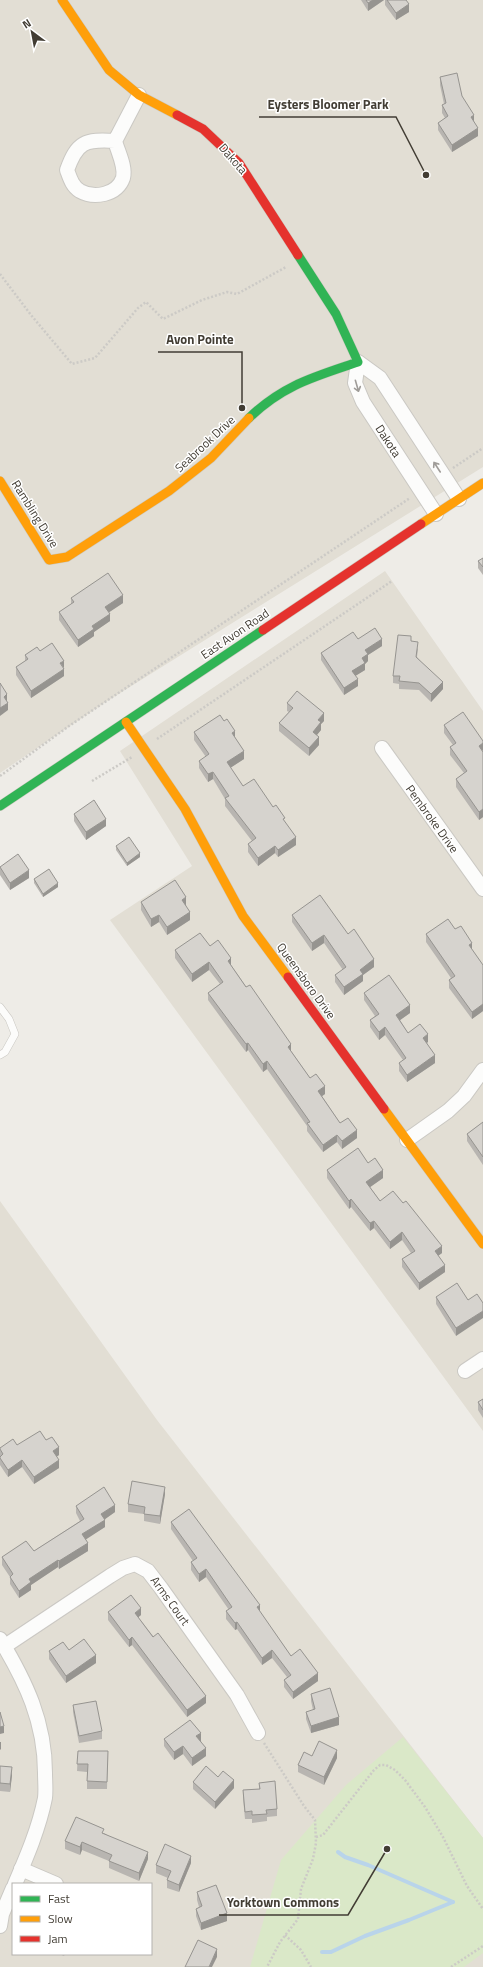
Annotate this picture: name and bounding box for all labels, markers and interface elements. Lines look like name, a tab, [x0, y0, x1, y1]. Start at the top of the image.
north arrow	[12, 12, 52, 52]
text: N	[19, 15, 34, 32]
callout: Eysters Bloomer Park	[259, 92, 396, 117]
text: Eysters Bloomer Park	[267, 94, 389, 114]
street label: Dakota	[214, 139, 252, 178]
callout: Avon Pointe	[158, 327, 242, 352]
text: Avon Pointe	[166, 329, 234, 349]
one-way arrow	[354, 380, 361, 393]
street label: Seabrook Drive	[170, 411, 239, 477]
street label: Dakota	[371, 421, 406, 461]
one-way arrow	[433, 461, 442, 472]
street label: Rambling Drive	[7, 476, 64, 551]
street label: East Avon Road	[197, 604, 273, 664]
street label: Pembroke Drive	[401, 781, 464, 857]
street label: Queensboro Drive	[272, 939, 341, 1023]
street label: Arms Court	[146, 1572, 195, 1630]
legend	[12, 1883, 152, 1955]
text: Fast	[48, 1889, 71, 1908]
callout: Yorktown Commons	[219, 1890, 348, 1915]
text: Yorktown Commons	[227, 1892, 339, 1912]
text: Slow	[48, 1909, 73, 1928]
text: Jam	[48, 1929, 68, 1948]

